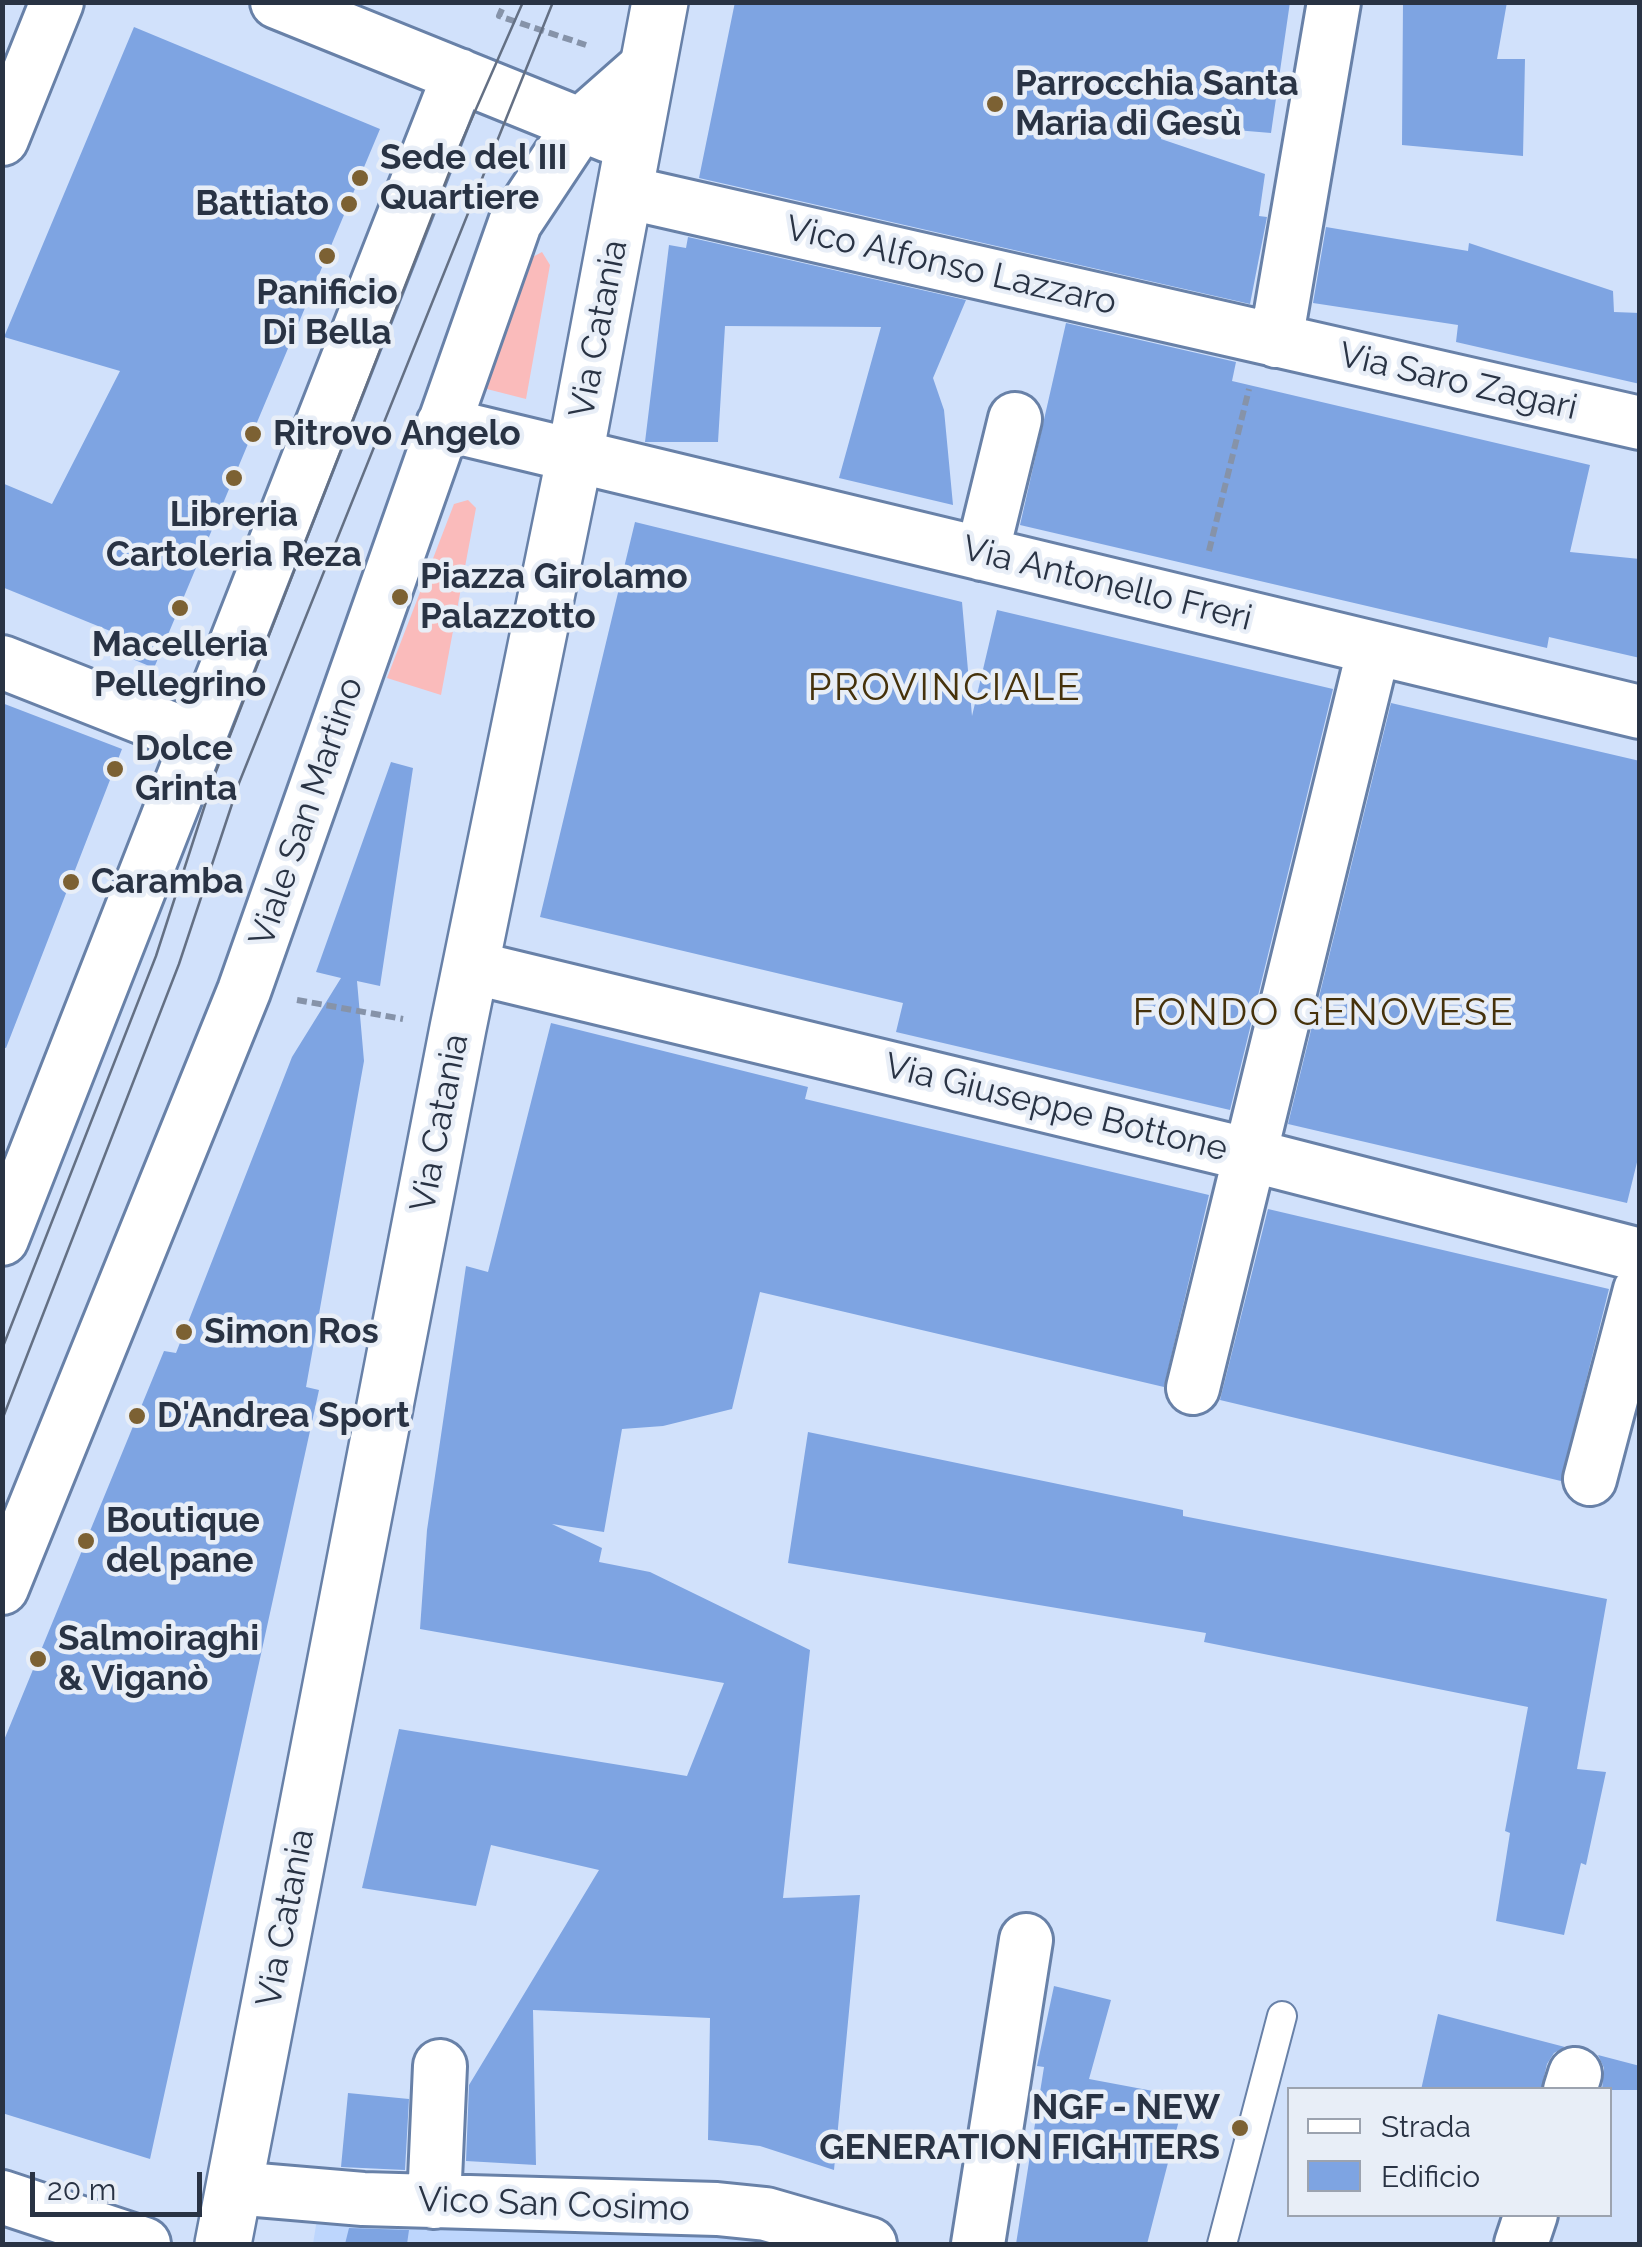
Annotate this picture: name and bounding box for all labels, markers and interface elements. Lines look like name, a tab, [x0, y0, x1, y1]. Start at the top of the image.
place label: Parrocchia Santa Maria di Gesù	[1015, 63, 1299, 145]
marker: Parrocchia Santa Maria di Gesù	[984, 93, 1006, 115]
place label: Sede del III Quartiere	[380, 137, 567, 219]
marker: Sede del III Quartiere	[349, 167, 371, 189]
place label: Battiato	[195, 183, 329, 225]
marker: Battiato	[338, 193, 360, 215]
street label: Vico Alfonso Lazzaro	[782, 208, 1120, 324]
street label: Via Catania	[561, 237, 637, 421]
marker: Panificio Di Bella	[316, 245, 338, 267]
place label: Panificio Di Bella	[256, 272, 398, 354]
street label: Via Saro Zagari	[1335, 334, 1581, 430]
place label: Ritrovo Angelo	[273, 413, 521, 455]
marker: Ritrovo Angelo	[242, 423, 264, 445]
marker: Libreria Cartoleria Reza	[223, 467, 245, 489]
place label: Libreria Cartoleria Reza	[106, 494, 362, 576]
street label: Via Antonello Freri	[958, 528, 1256, 640]
place label: Piazza Girolamo Palazzotto	[420, 556, 688, 638]
marker: Piazza Girolamo Palazzotto	[389, 586, 411, 608]
marker: Macelleria Pellegrino	[169, 597, 191, 619]
place label: Macelleria Pellegrino	[92, 624, 268, 706]
district label: PROVINCIALE	[808, 666, 1082, 712]
street label: Viale San Martino	[241, 672, 373, 952]
place label: Dolce Grinta	[135, 728, 237, 810]
marker: Dolce Grinta	[104, 758, 126, 780]
place label: Caramba	[91, 861, 244, 903]
marker: Caramba	[60, 871, 82, 893]
district label: FONDO GENOVESE	[1133, 991, 1515, 1037]
street label: Via Catania	[402, 1031, 478, 1215]
street label: Via Giuseppe Bottone	[880, 1045, 1232, 1171]
place label: Simon Ros	[204, 1311, 379, 1353]
marker: Simon Ros	[173, 1321, 195, 1343]
place label: D'Andrea Sport	[157, 1395, 410, 1437]
marker: D'Andrea Sport	[126, 1405, 148, 1427]
place label: Boutique del pane	[106, 1500, 260, 1582]
marker: Boutique del pane	[75, 1530, 97, 1552]
place label: Salmoiraghi & Viganò	[58, 1618, 259, 1700]
marker: Salmoiraghi & Viganò	[27, 1648, 49, 1670]
street label: Via Catania	[248, 1826, 324, 2010]
place label: NGF - NEW GENERATION FIGHTERS	[819, 2087, 1220, 2169]
legend	[1287, 2087, 1612, 2217]
text: Strada	[1381, 2109, 1471, 2144]
marker: NGF - NEW GENERATION FIGHTERS	[1229, 2117, 1251, 2139]
scale bar	[35, 2152, 208, 2214]
text: Edificio	[1381, 2159, 1480, 2194]
text: 20 m	[47, 2172, 116, 2207]
street label: Vico San Cosimo	[417, 2179, 691, 2231]

